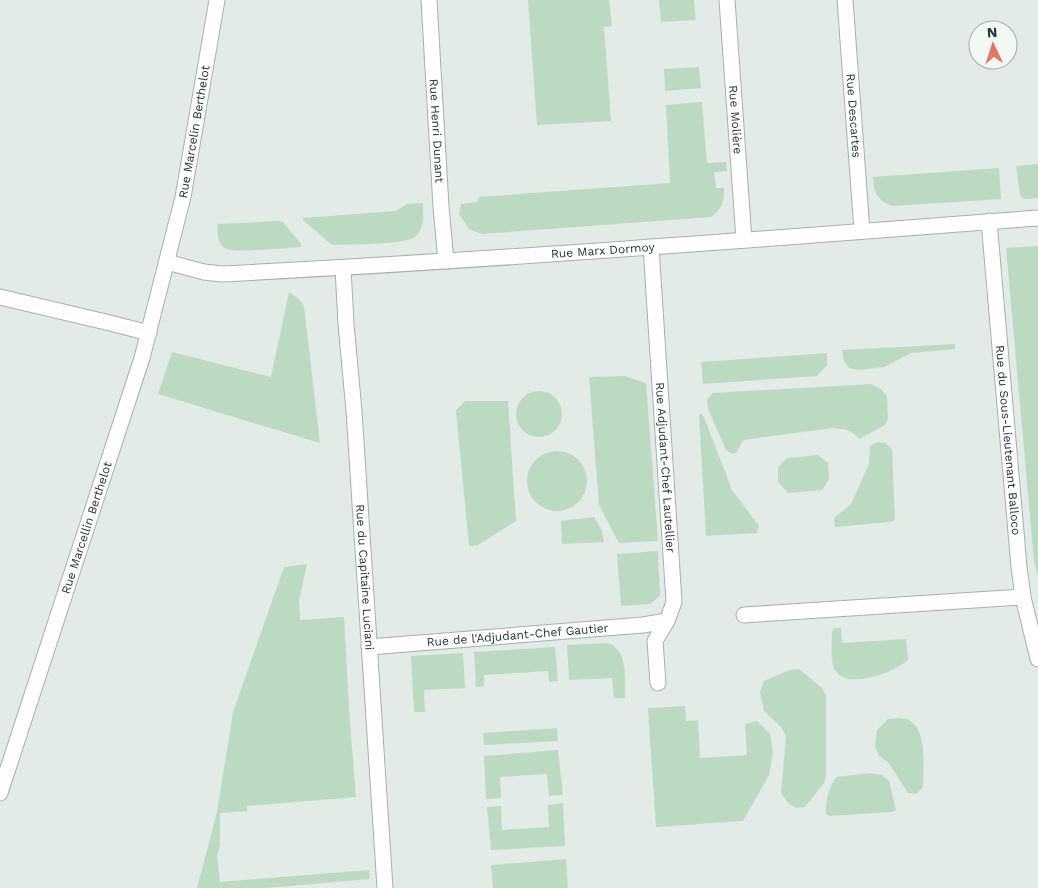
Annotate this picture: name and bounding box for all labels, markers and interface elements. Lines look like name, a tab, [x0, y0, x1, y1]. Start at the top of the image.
north arrow	[968, 20, 1018, 70]
text: N	[986, 24, 998, 40]
street label: Rue Marcelin Berthelot	[176, 64, 213, 199]
street label: Rue Descartes	[843, 73, 864, 158]
street label: Rue Henri Dunant	[427, 78, 447, 183]
street label: Rue Molière	[726, 85, 745, 155]
street label: Rue Marx Dormoy	[551, 240, 656, 261]
street label: Rue du Sous-Lieutenant Balloco	[993, 345, 1023, 536]
street label: Rue Adjudant-Chef Lautellier	[653, 382, 678, 553]
street label: Rue Marcellin Berthelot	[58, 460, 115, 596]
street label: Rue du Capitaine Luciani	[353, 504, 377, 651]
street label: Rue de l'Adjudant-Chef Gautier	[426, 621, 609, 649]

